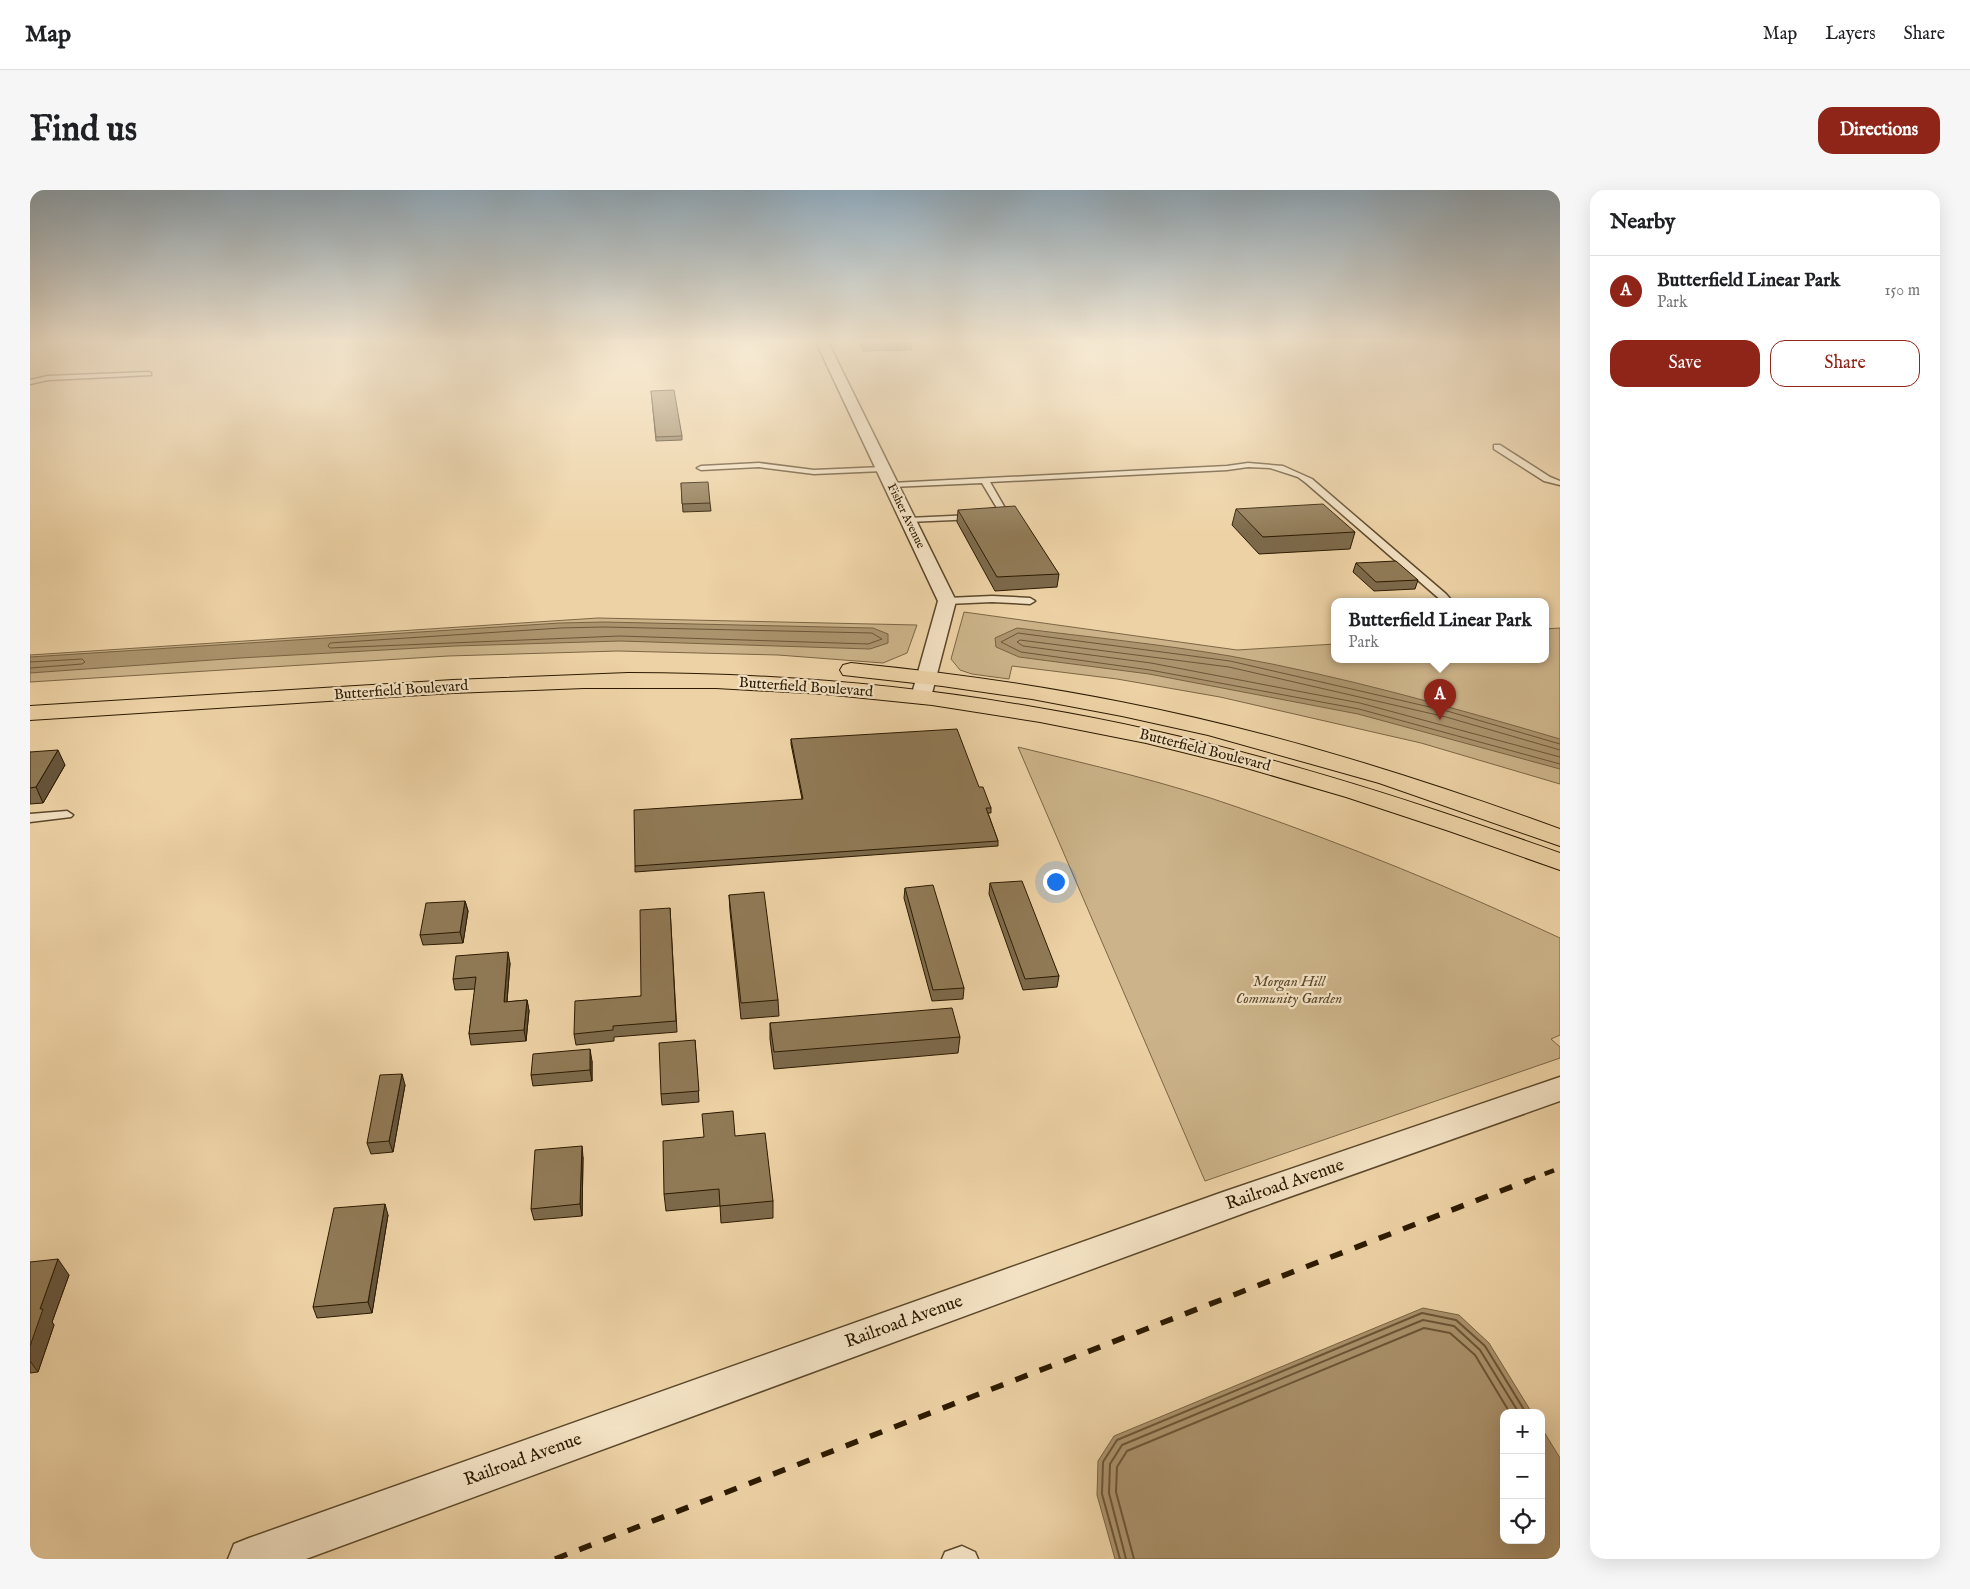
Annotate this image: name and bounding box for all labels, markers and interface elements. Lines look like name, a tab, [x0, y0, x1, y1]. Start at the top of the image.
text: Map	[25, 19, 71, 50]
text: Map	[1763, 23, 1797, 46]
text: Layers	[1825, 23, 1876, 46]
text: Share	[1904, 23, 1945, 46]
button: Directions	[1818, 107, 1940, 154]
text: Find us	[30, 108, 137, 153]
text: Nearby	[1610, 209, 1675, 236]
text: Butterfield Linear Park	[1657, 269, 1840, 293]
text: A	[1621, 281, 1631, 301]
text: 150 m	[1885, 281, 1920, 301]
text: Park	[1657, 293, 1687, 313]
button: Save	[1610, 340, 1760, 387]
button: Share	[1770, 340, 1920, 387]
street label: Fisher Avenue	[884, 481, 928, 551]
popup	[1331, 598, 1549, 663]
text: Butterfield Linear Park	[1348, 609, 1532, 633]
text: Park	[1348, 633, 1379, 653]
street label: Butterfield Boulevard	[738, 673, 875, 701]
street label: Butterfield Boulevard	[333, 676, 470, 704]
pin: A	[1424, 679, 1456, 720]
street label: Butterfield Boulevard	[1137, 725, 1274, 776]
your location	[1043, 869, 1069, 895]
park label: Morgan Hill Community Garden	[1236, 972, 1342, 1008]
street label: Railroad Avenue	[1223, 1154, 1347, 1216]
street label: Railroad Avenue	[842, 1290, 966, 1354]
map controls	[1500, 1409, 1545, 1544]
button: +	[1500, 1409, 1545, 1454]
street label: Railroad Avenue	[461, 1428, 585, 1492]
button: −	[1500, 1454, 1545, 1499]
button: locate	[1500, 1499, 1545, 1544]

